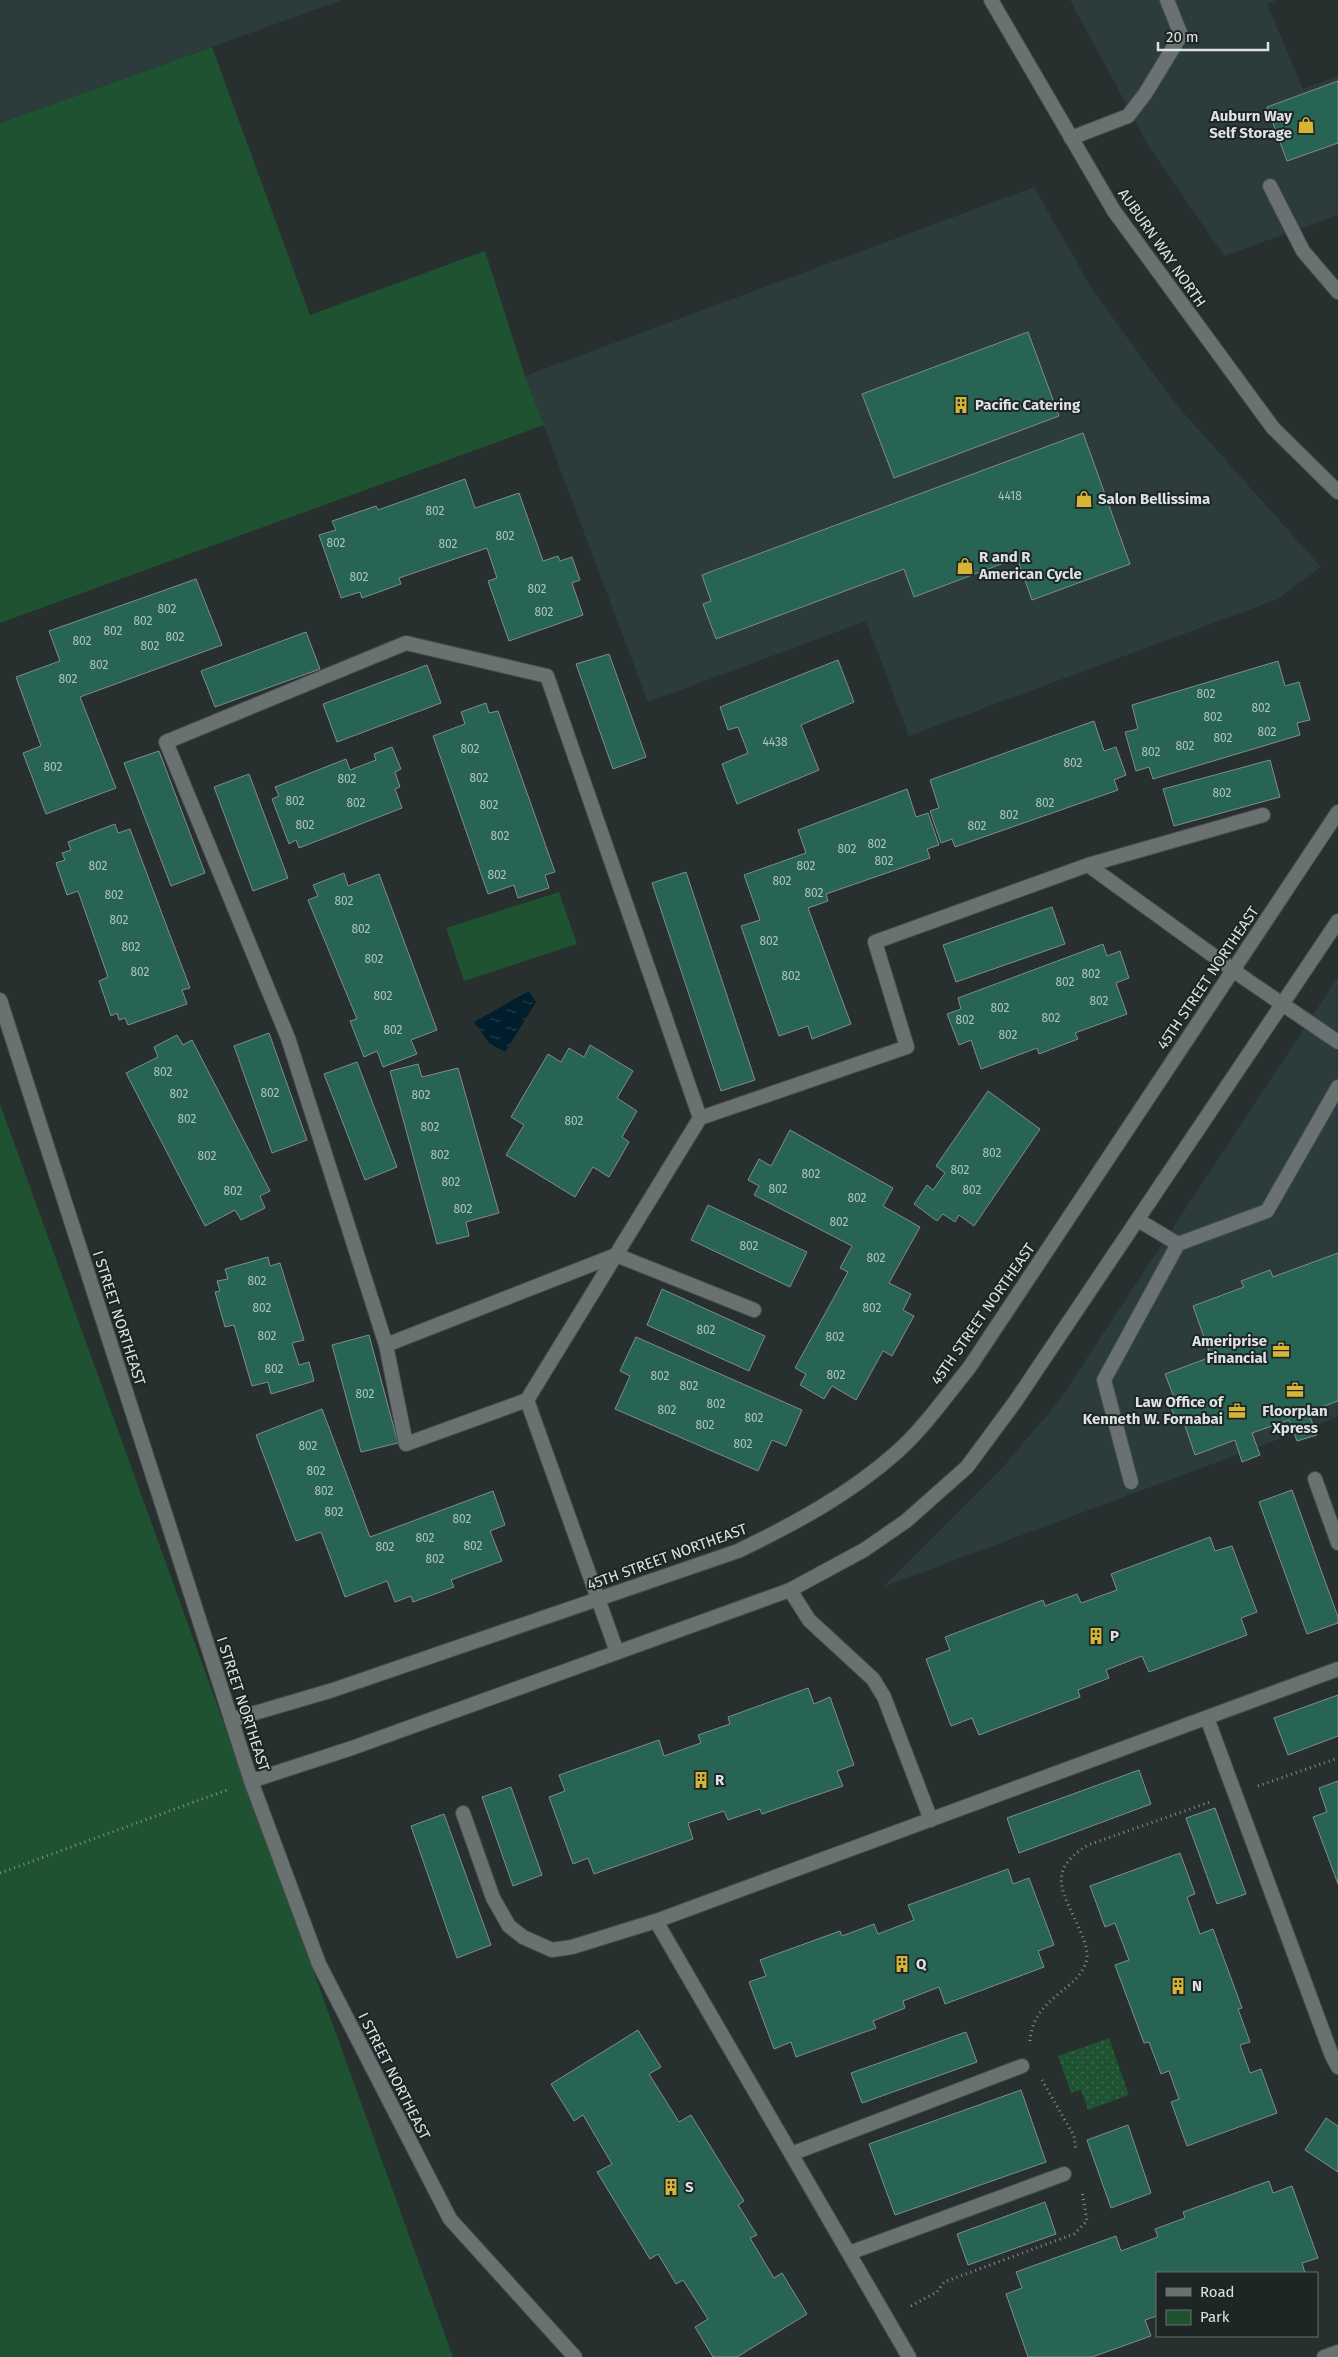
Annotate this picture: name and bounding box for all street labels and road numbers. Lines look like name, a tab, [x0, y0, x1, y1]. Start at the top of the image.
street label: AUBURN WAY NORTH	[1114, 185, 1210, 311]
street label: 45TH STREET NORTHEAST	[1153, 903, 1263, 1053]
street label: 45TH STREET NORTHEAST	[927, 1240, 1039, 1388]
street label: I STREET NORTHEAST	[89, 1248, 149, 1388]
street label: 45TH STREET NORTHEAST	[585, 1520, 750, 1594]
street label: I STREET NORTHEAST	[213, 1634, 273, 1774]
street label: I STREET NORTHEAST	[354, 2009, 434, 2143]

